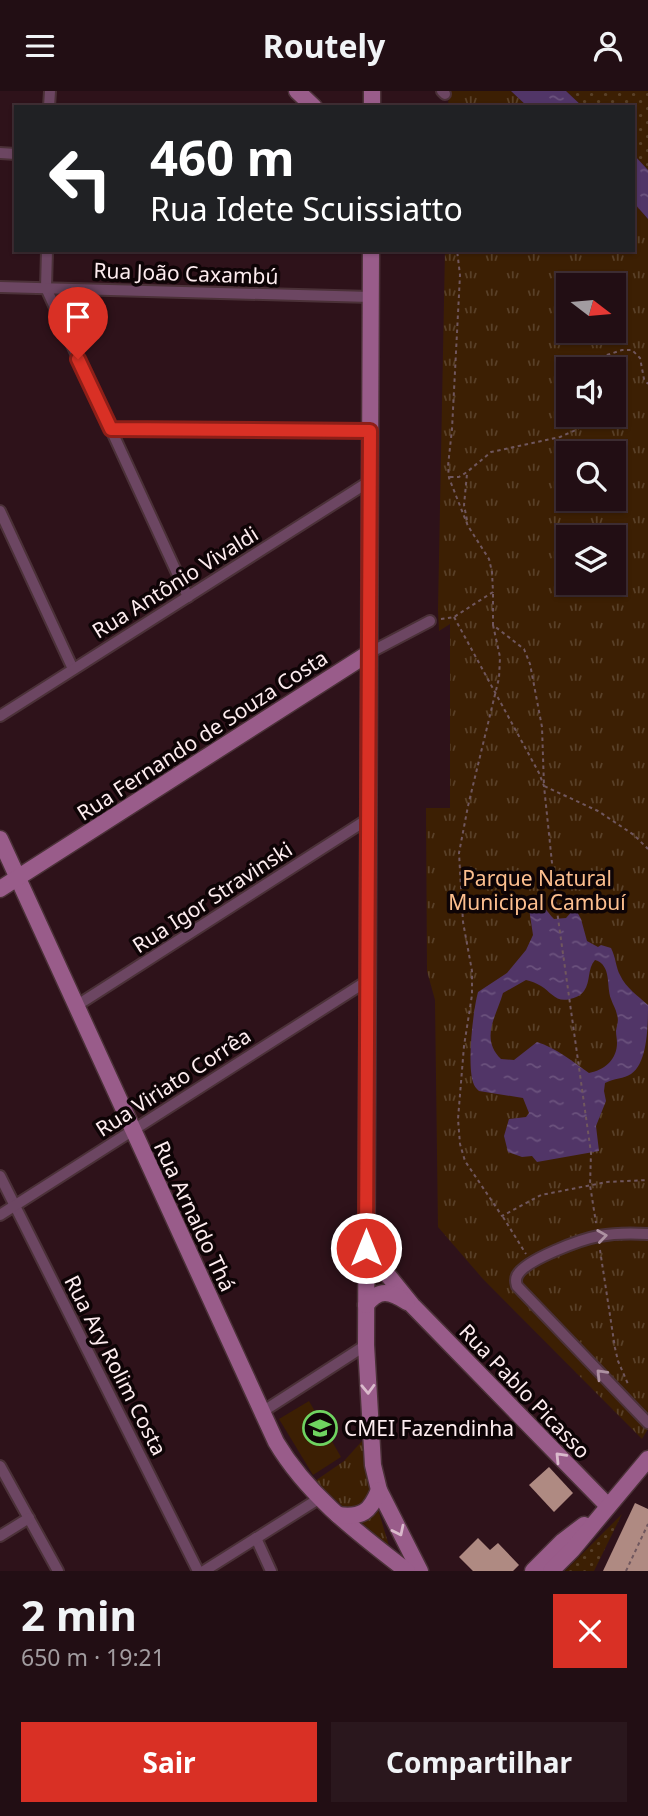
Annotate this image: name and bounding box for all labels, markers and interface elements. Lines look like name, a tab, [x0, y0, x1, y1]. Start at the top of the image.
text: Routely	[263, 24, 385, 67]
icon: menu	[21, 27, 59, 65]
icon: person	[589, 27, 627, 65]
text: 460 m	[150, 124, 295, 190]
icon: left	[35, 133, 126, 224]
text: Rua Idete Scuissiatto	[150, 187, 463, 230]
street label: Rua João Caxambú	[93, 256, 279, 290]
north arrow	[556, 273, 626, 343]
map controls	[556, 273, 626, 595]
pin	[48, 287, 108, 359]
icon: arrive	[59, 298, 97, 336]
button: sound	[556, 357, 626, 427]
button: search	[556, 441, 626, 511]
street label: Rua Antônio Vivaldi	[87, 520, 263, 644]
button: layers	[556, 525, 626, 595]
street label: Rua Fernando de Souza Costa	[71, 643, 333, 827]
street label: Rua Igor Stravinski	[127, 835, 297, 959]
park label: Parque Natural Municipal Cambuí	[448, 864, 626, 916]
street label: Rua Viriato Corrêa	[90, 1021, 256, 1143]
street label: Rua Arnaldo Thá	[148, 1136, 242, 1296]
position arrow	[329, 1211, 403, 1285]
one-way arrow	[596, 1229, 607, 1244]
street label: Rua Ary Rolim Costa	[58, 1270, 174, 1460]
street label: Rua Pablo Picasso	[453, 1318, 597, 1464]
one-way arrow	[596, 1369, 609, 1382]
one-way arrow	[361, 1384, 376, 1395]
school or university icon: CMEI Fazendinha	[301, 1409, 339, 1447]
place label: CMEI Fazendinha	[344, 1414, 514, 1442]
one-way arrow	[556, 1452, 569, 1465]
one-way arrow	[391, 1524, 405, 1536]
text: 2 min	[21, 1586, 137, 1643]
button: close	[553, 1594, 627, 1668]
text: 650 m · 19:21	[21, 1641, 165, 1673]
button: Sair	[21, 1722, 317, 1802]
button: Compartilhar	[331, 1722, 627, 1802]

